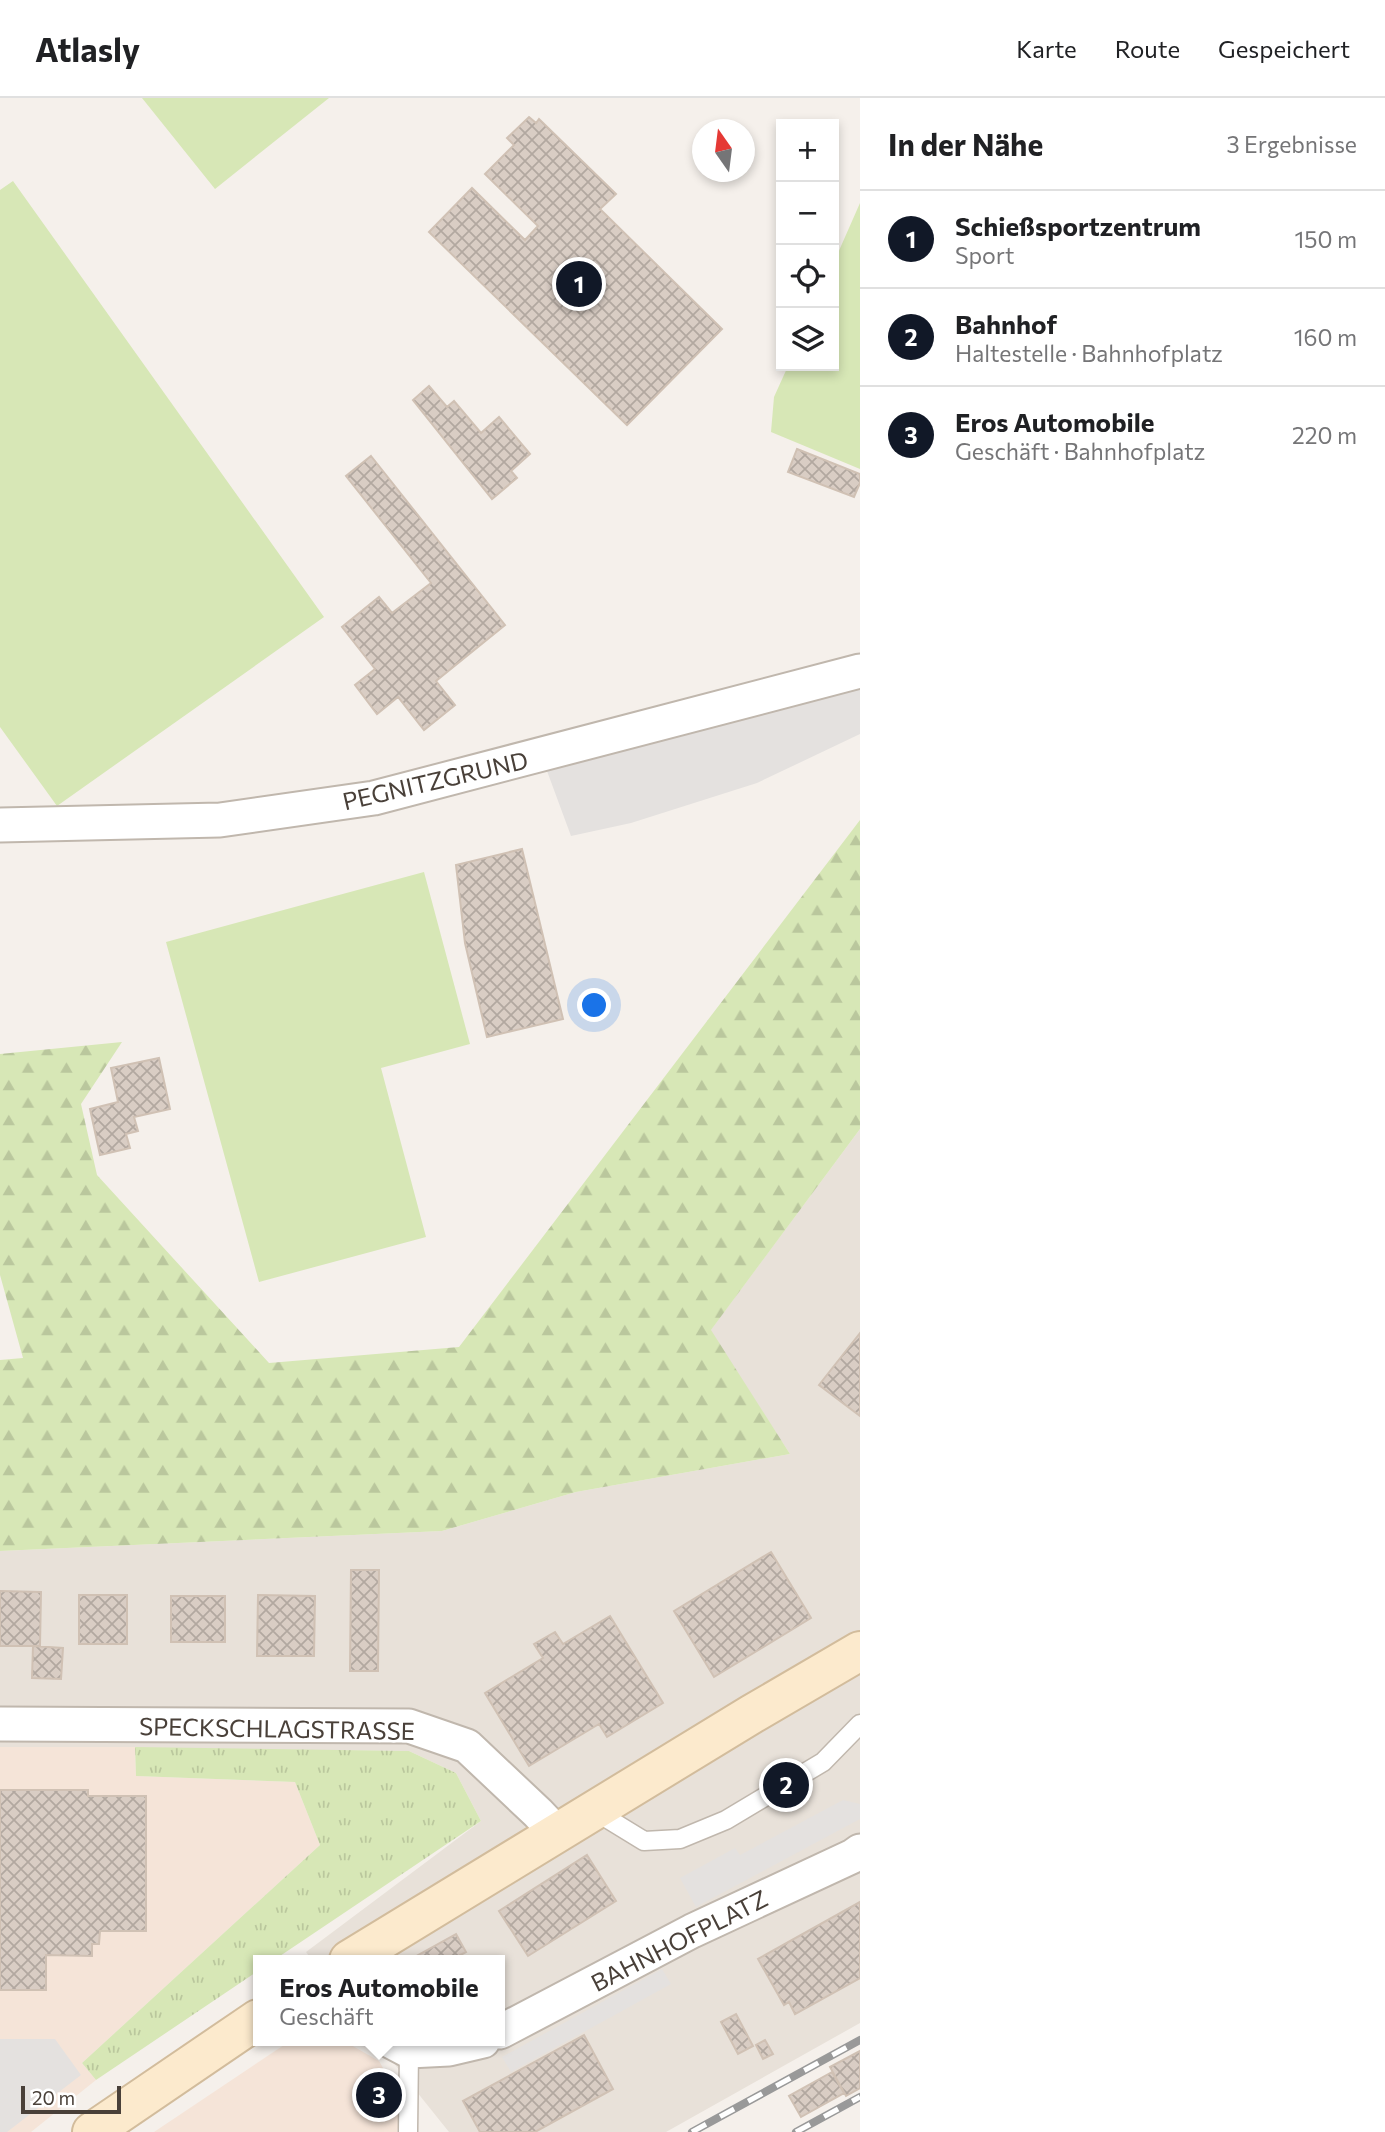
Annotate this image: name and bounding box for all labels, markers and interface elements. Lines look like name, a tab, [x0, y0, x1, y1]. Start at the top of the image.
text: Atlasly	[35, 28, 140, 69]
text: Karte	[1016, 34, 1077, 63]
text: Route	[1115, 34, 1180, 63]
text: Gespeichert	[1218, 34, 1350, 63]
north arrow	[692, 119, 755, 182]
map controls	[776, 119, 839, 371]
button: +	[776, 119, 839, 182]
text: In der Nähe	[888, 125, 1043, 162]
text: 3 Ergebnisse	[1227, 130, 1357, 158]
button: −	[776, 182, 839, 245]
text: Schießsportzentrum	[955, 210, 1201, 241]
text: 1	[906, 225, 916, 253]
text: 150 m	[1294, 225, 1357, 253]
text: Sport	[955, 241, 1014, 269]
button: locate	[776, 245, 839, 308]
pin: 1	[556, 258, 602, 310]
button: layers	[776, 308, 839, 371]
text: Bahnhof	[955, 308, 1057, 339]
text: 2	[904, 323, 918, 351]
text: 160 m	[1294, 323, 1357, 351]
text: Haltestelle · Bahnhofplatz	[955, 339, 1223, 367]
text: Eros Automobile	[955, 406, 1155, 437]
text: 3	[904, 421, 918, 449]
text: 220 m	[1292, 421, 1357, 449]
text: Geschäft · Bahnhofplatz	[955, 437, 1205, 465]
street label: PEGNITZGRUND	[339, 745, 531, 815]
your location	[577, 988, 611, 1022]
street label: SPECKSCHLAGSTRASSE	[139, 1711, 415, 1745]
pin: 2	[763, 1759, 809, 1811]
street label: BAHNHOFPLATZ	[586, 1883, 772, 1997]
popup	[253, 1955, 505, 2046]
text: Eros Automobile	[279, 1971, 479, 2002]
text: Geschäft	[279, 2002, 374, 2030]
pin: 3	[356, 2069, 402, 2121]
scale bar	[21, 2083, 121, 2115]
text: 20 m	[32, 2086, 75, 2109]

